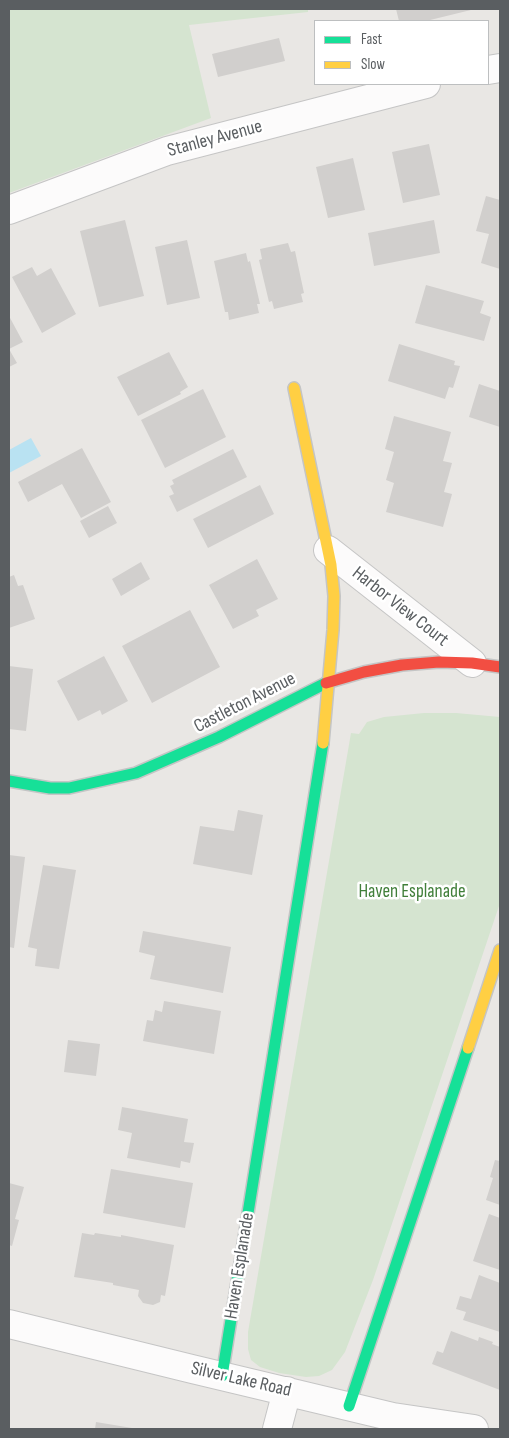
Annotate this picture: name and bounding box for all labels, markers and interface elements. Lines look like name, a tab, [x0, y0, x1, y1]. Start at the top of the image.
legend	[314, 20, 489, 85]
text: Fast	[361, 30, 382, 49]
text: Slow	[361, 55, 385, 74]
street label: Stanley Avenue	[165, 115, 265, 163]
street label: Harbor View Court	[347, 562, 453, 652]
street label: Castleton Avenue	[190, 668, 300, 738]
park label: Haven Esplanade	[358, 881, 466, 903]
street label: Haven Esplanade	[220, 1211, 260, 1321]
street label: Silver Lake Road	[189, 1357, 293, 1403]

